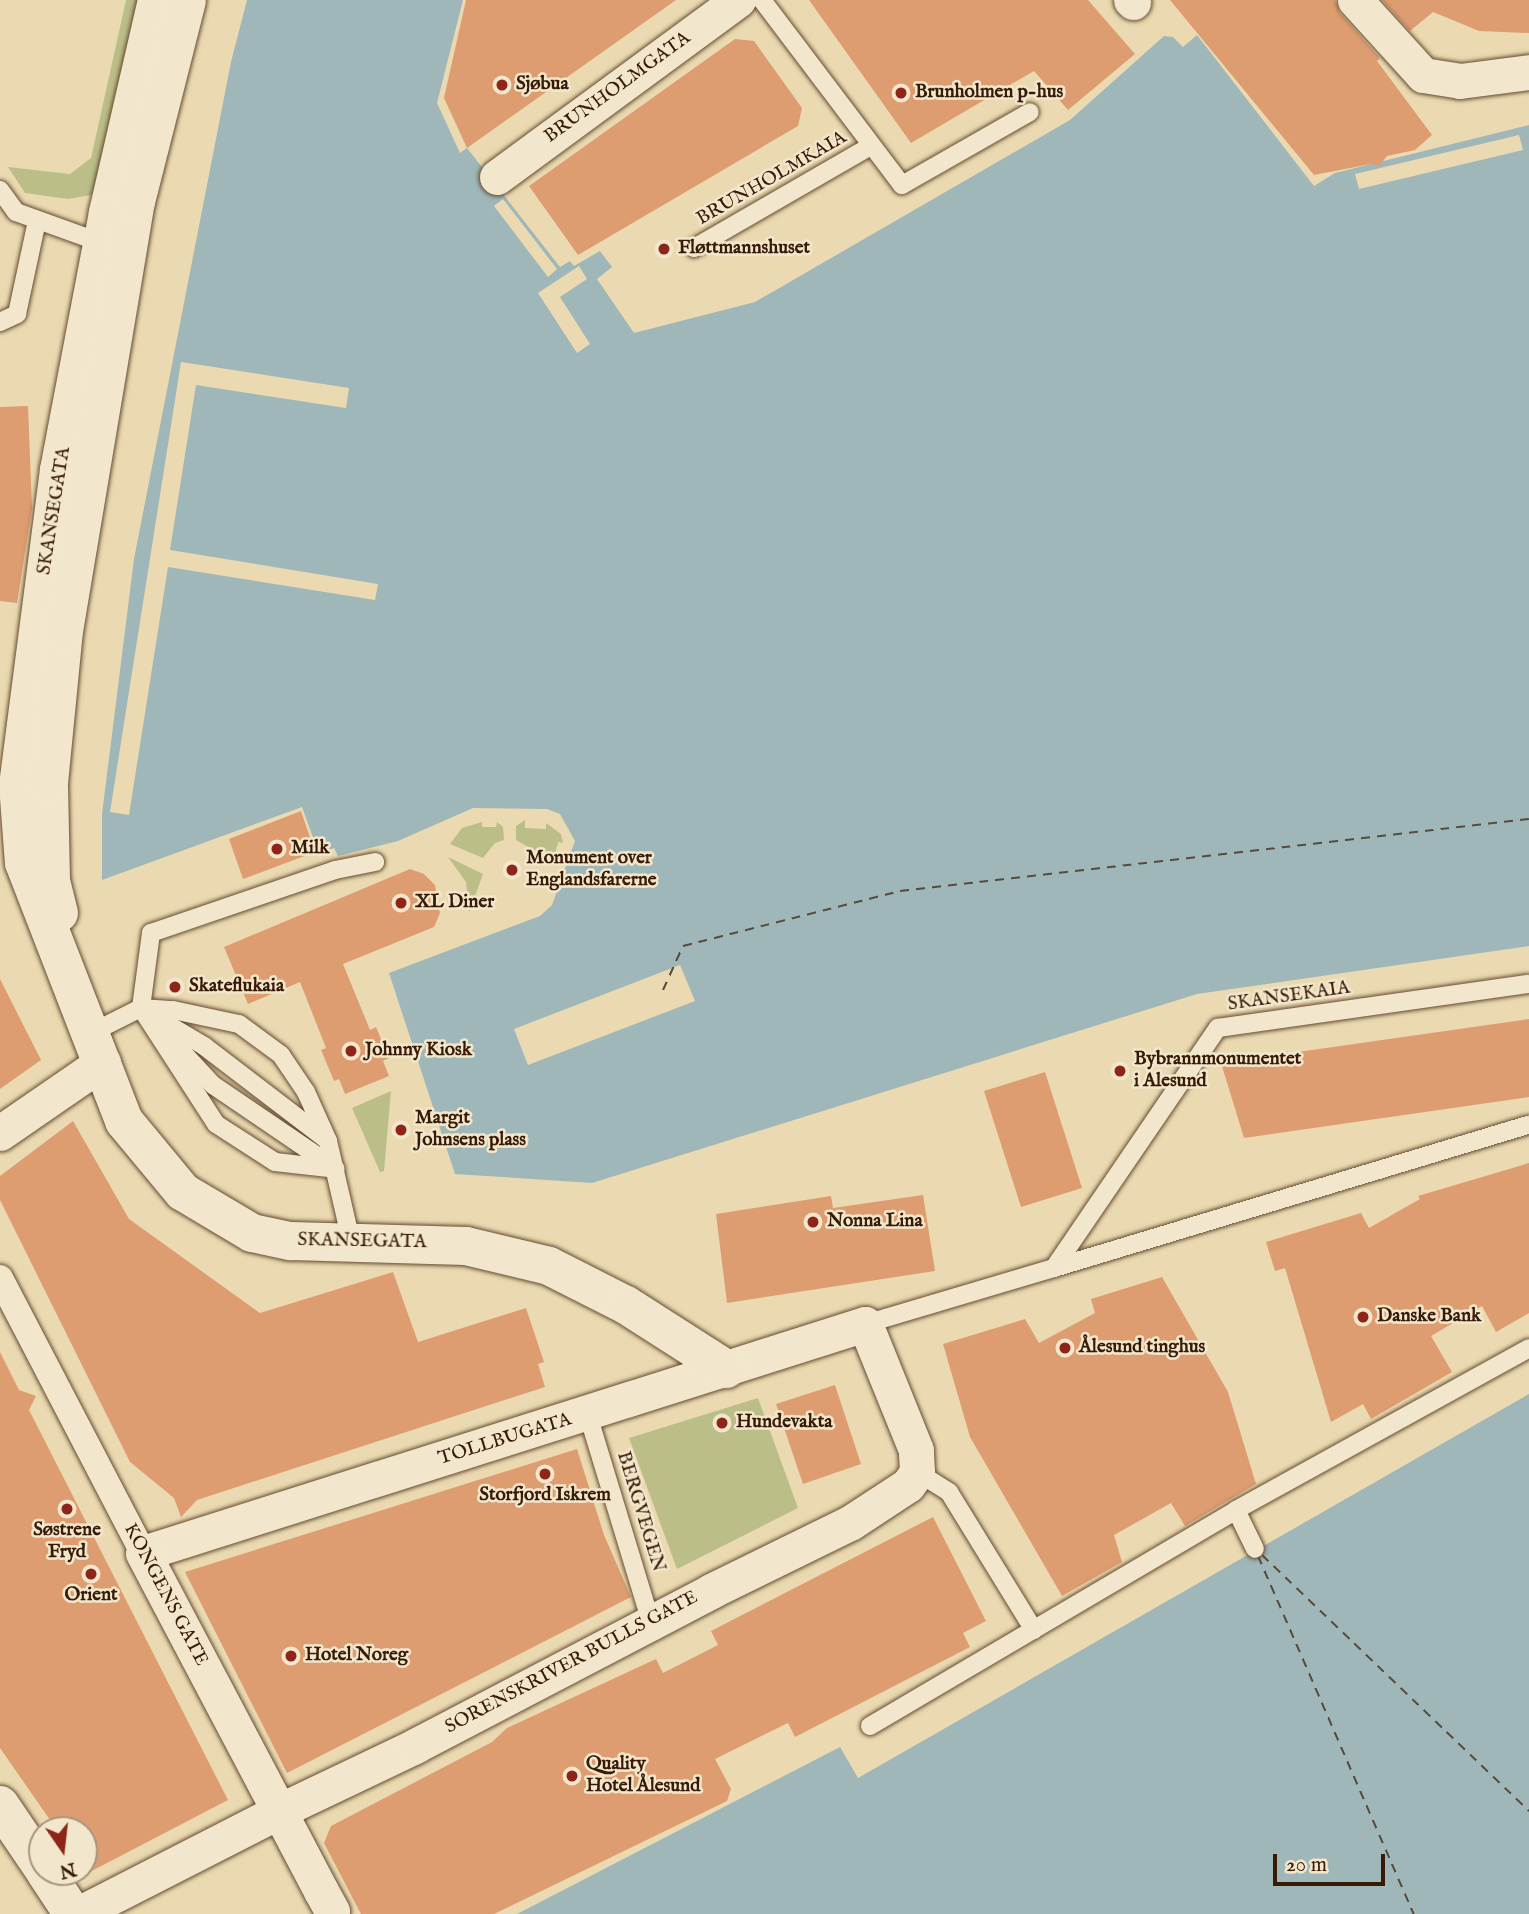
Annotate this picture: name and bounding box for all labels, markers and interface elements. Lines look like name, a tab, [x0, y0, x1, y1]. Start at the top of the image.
street label: BRUNHOLMGATA	[541, 27, 695, 149]
place label: Sjøbua	[516, 74, 569, 96]
marker: Sjøbua	[494, 77, 510, 93]
place label: Brunholmen p-hus	[915, 82, 1063, 104]
marker: Brunholmen p-hus	[893, 85, 909, 101]
street label: BRUNHOLMKAIA	[693, 127, 851, 231]
place label: Fløttmannshuset	[678, 238, 810, 260]
marker: Fløttmannshuset	[656, 241, 672, 257]
street label: SKANSEGATA	[34, 446, 76, 576]
place label: Milk	[291, 838, 329, 860]
marker: Milk	[269, 841, 285, 857]
place label: Monument over Englandsfarerne	[526, 848, 657, 892]
marker: Monument over Englandsfarerne	[504, 862, 520, 878]
place label: XL Diner	[415, 892, 494, 914]
marker: XL Diner	[393, 895, 409, 911]
place label: Skateflukaia	[189, 976, 284, 998]
street label: SKANSEKAIA	[1226, 977, 1352, 1017]
marker: Skateflukaia	[167, 979, 183, 995]
place label: Johnny Kiosk	[365, 1040, 472, 1062]
marker: Johnny Kiosk	[343, 1043, 359, 1059]
place label: Bybrannmonumentet i Alesund	[1134, 1049, 1301, 1093]
marker: Bybrannmonumentet i Alesund	[1112, 1063, 1128, 1079]
place label: Margit Johnsens plass	[415, 1108, 526, 1152]
marker: Margit Johnsens plass	[393, 1122, 409, 1138]
place label: Nonna Lina	[827, 1211, 923, 1233]
marker: Nonna Lina	[805, 1214, 821, 1230]
street label: SKANSEGATA	[297, 1229, 427, 1255]
place label: Danske Bank	[1377, 1306, 1481, 1328]
marker: Danske Bank	[1355, 1309, 1371, 1325]
place label: Ålesund tinghus	[1079, 1337, 1205, 1359]
marker: Ålesund tinghus	[1057, 1340, 1073, 1356]
street label: TOLLBUGATA	[436, 1409, 574, 1471]
place label: Hundevakta	[736, 1412, 832, 1434]
marker: Hundevakta	[714, 1415, 730, 1431]
street label: BERGVEGEN	[611, 1449, 669, 1575]
marker: Storfjord Iskrem	[537, 1466, 553, 1482]
place label: Storfjord Iskrem	[479, 1485, 611, 1507]
marker: Søstrene Fryd	[59, 1501, 75, 1517]
place label: Søstrene Fryd	[33, 1520, 101, 1564]
street label: KONGENS GATE	[118, 1520, 212, 1670]
marker: Orient	[83, 1566, 99, 1582]
place label: Orient	[64, 1585, 118, 1607]
street label: SORENSKRIVER BULLS GATE	[442, 1587, 702, 1739]
place label: Hotel Noreg	[305, 1645, 408, 1667]
marker: Hotel Noreg	[283, 1648, 299, 1664]
place label: Quality Hotel Ålesund	[586, 1754, 700, 1798]
marker: Quality Hotel Ålesund	[564, 1768, 580, 1784]
north arrow	[28, 1816, 98, 1886]
scale bar	[1277, 1840, 1389, 1884]
text: 20 m	[1286, 1852, 1327, 1879]
text: N	[57, 1856, 78, 1883]

